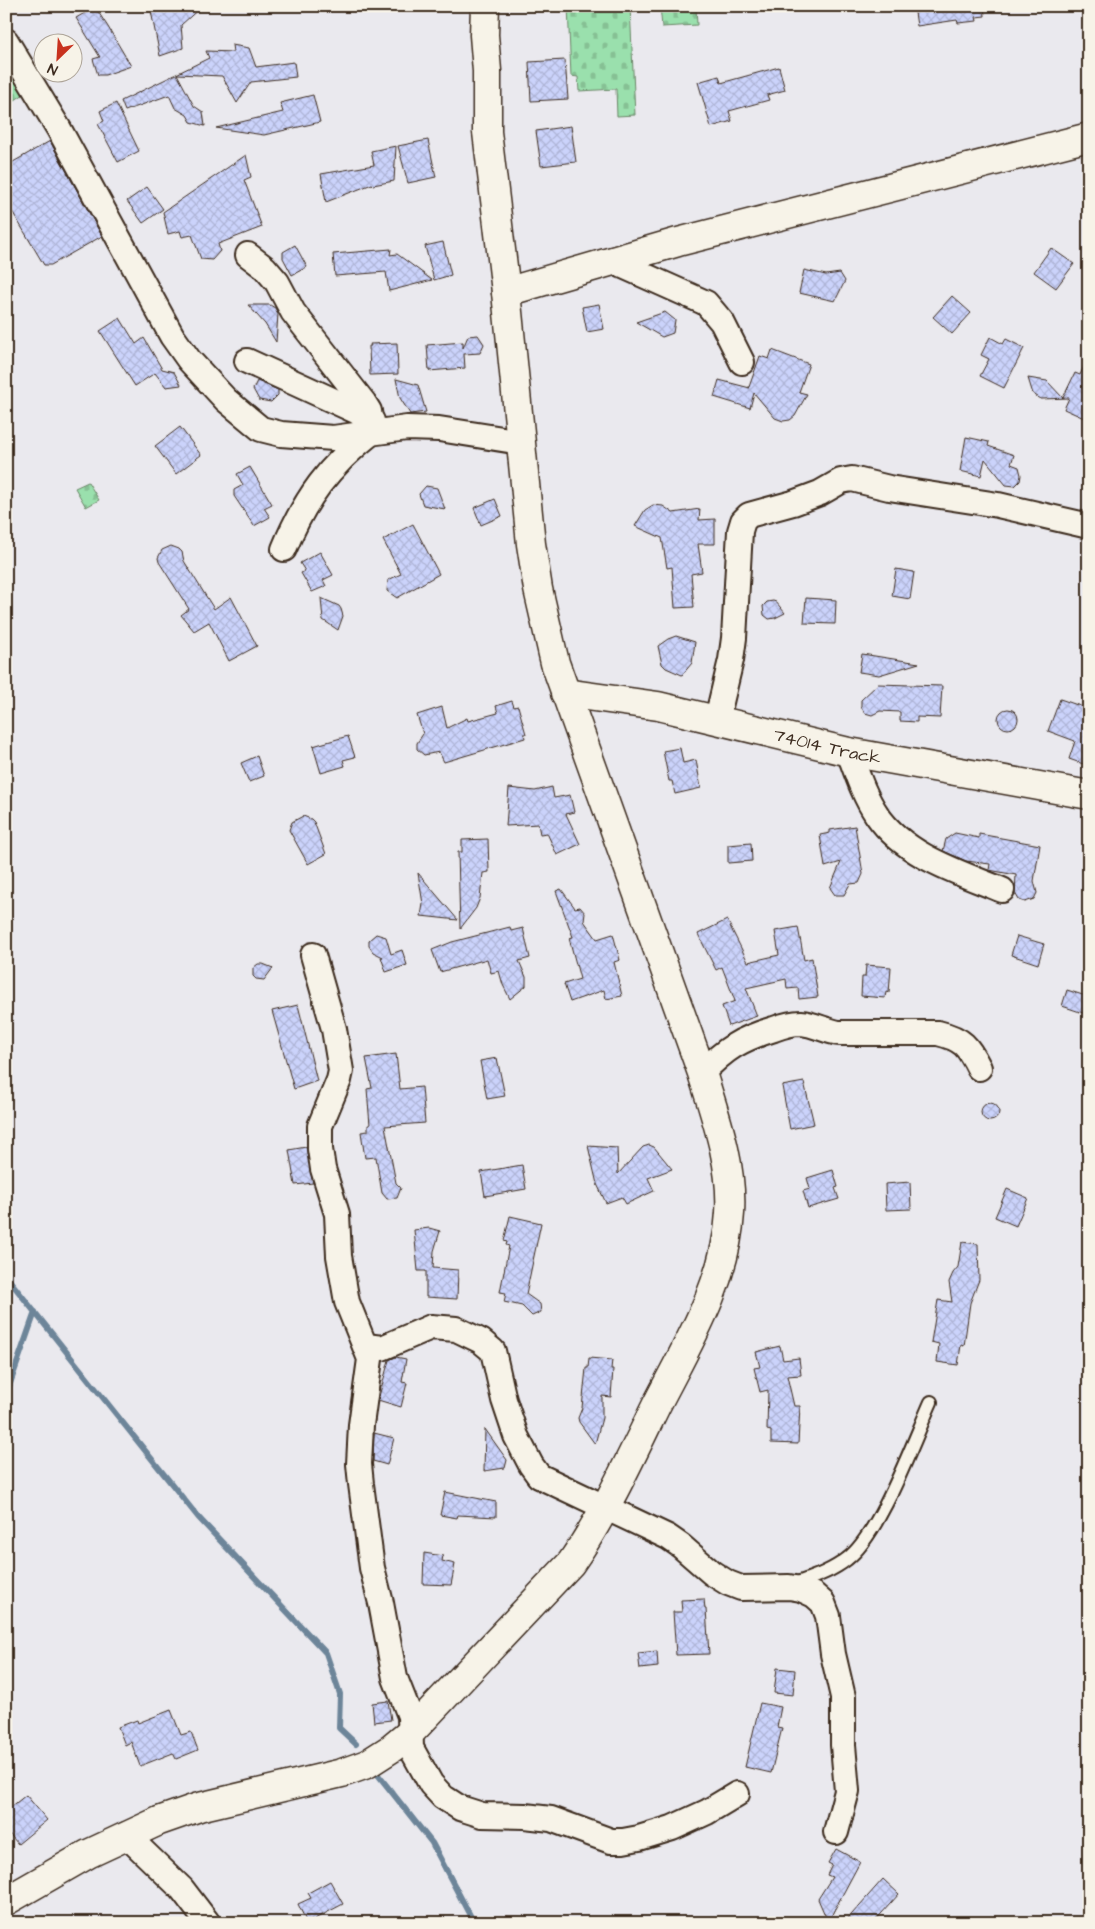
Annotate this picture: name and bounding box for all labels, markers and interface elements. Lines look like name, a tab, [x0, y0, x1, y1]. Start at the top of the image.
north arrow	[32, 32, 82, 82]
text: N	[45, 58, 61, 80]
street label: 74014 Track	[771, 722, 883, 770]

